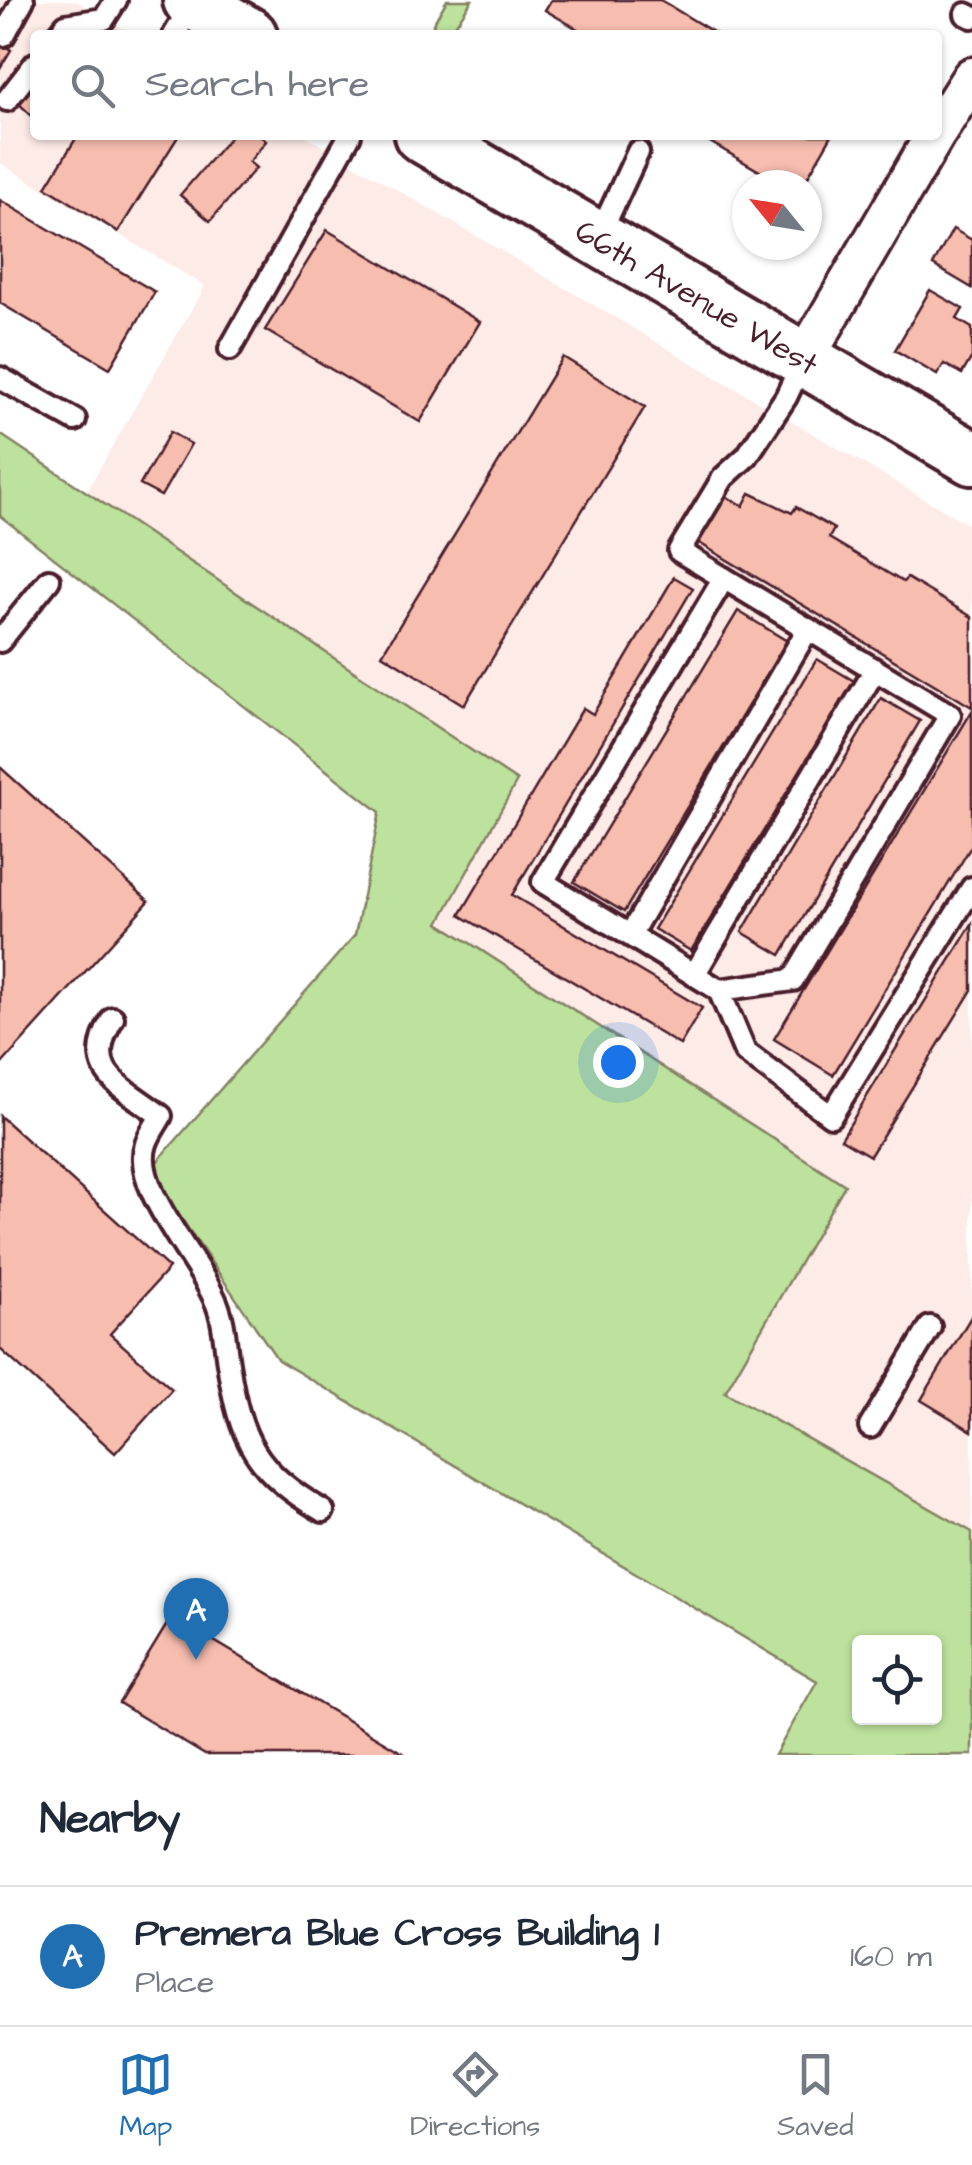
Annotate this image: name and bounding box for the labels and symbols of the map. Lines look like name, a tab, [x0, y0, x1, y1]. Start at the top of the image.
north arrow	[732, 170, 822, 260]
street label: 66th Avenue West	[566, 209, 826, 387]
your location	[593, 1037, 644, 1088]
pin: A	[164, 1578, 228, 1660]

